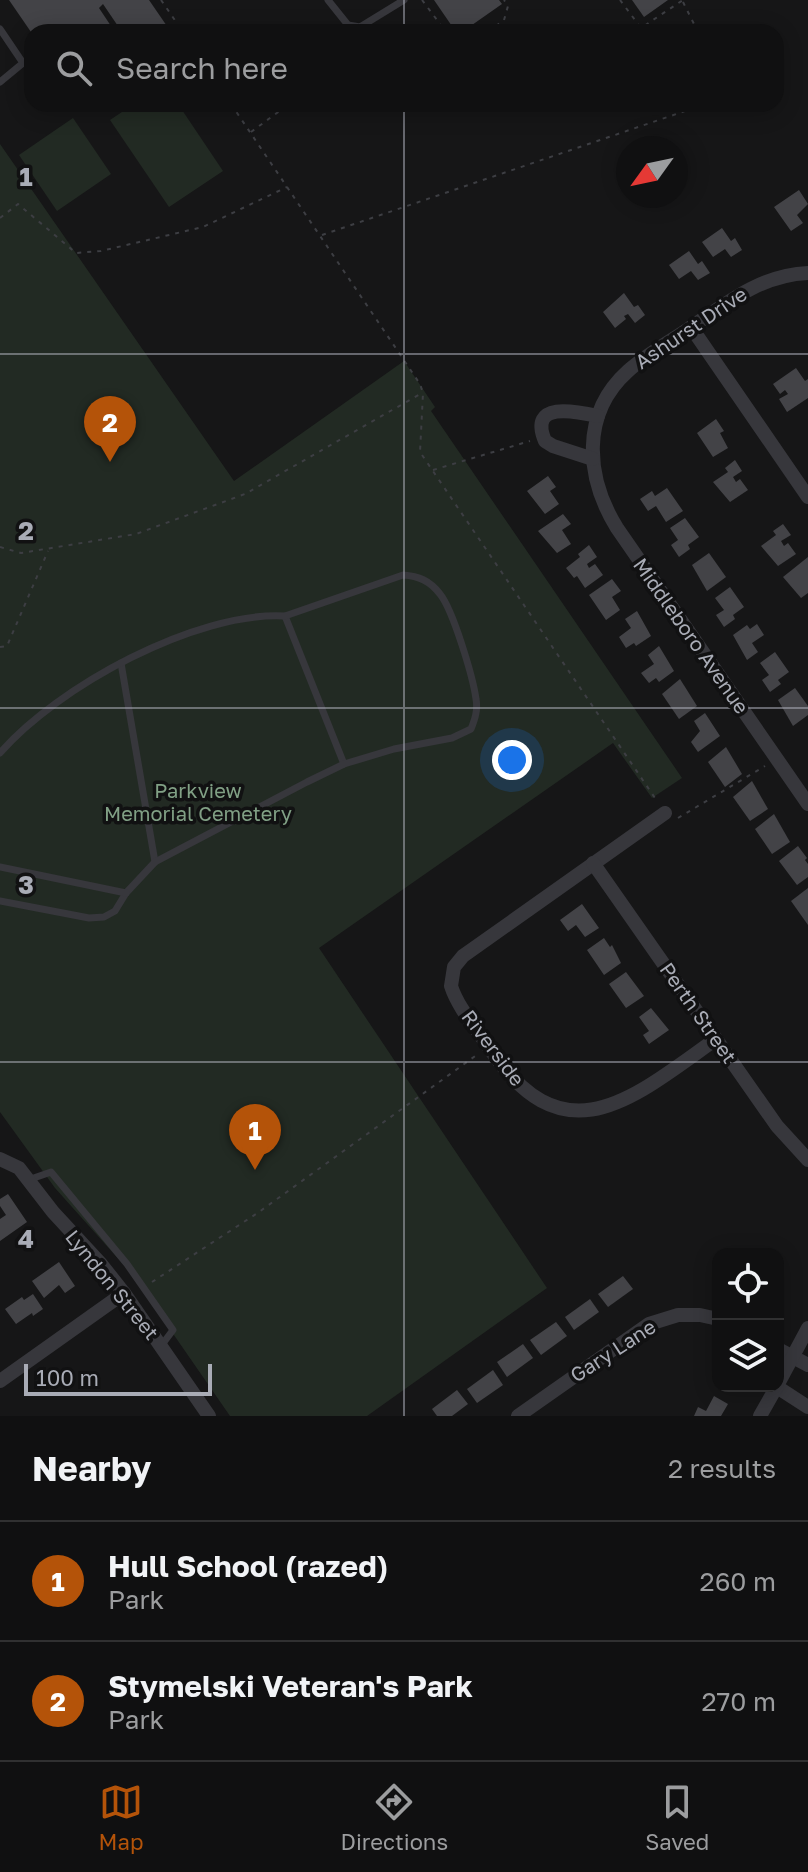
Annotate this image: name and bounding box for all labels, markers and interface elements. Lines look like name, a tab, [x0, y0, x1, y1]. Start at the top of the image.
search box	[24, 24, 784, 112]
icon: search	[52, 46, 96, 90]
text: Search here	[116, 50, 288, 86]
north arrow	[616, 136, 688, 208]
text: 1	[19, 161, 33, 192]
street label: Ashurst Drive	[630, 281, 751, 373]
pin: 2	[84, 396, 136, 462]
text: 2	[18, 515, 34, 546]
street label: Middleboro Avenue	[629, 553, 755, 718]
your location	[492, 740, 532, 780]
park label: Parkview Memorial Cemetery	[104, 778, 292, 825]
text: 3	[18, 869, 34, 900]
street label: Perth Street	[655, 958, 742, 1067]
street label: Riverside	[457, 1005, 530, 1090]
pin: 1	[229, 1104, 281, 1170]
text: 4	[18, 1223, 34, 1254]
street label: Lyndon Street	[61, 1225, 164, 1344]
map controls	[712, 1248, 784, 1392]
button: locate	[712, 1248, 784, 1320]
street label: Gary Lane	[565, 1314, 660, 1387]
button: layers	[712, 1320, 784, 1392]
scale bar	[24, 1360, 212, 1396]
text: 100 m	[36, 1364, 99, 1391]
text: Nearby	[32, 1448, 152, 1488]
text: 2 results	[668, 1453, 776, 1484]
text: Hull School (razed)	[108, 1548, 388, 1584]
text: 1	[51, 1566, 65, 1597]
text: 260 m	[700, 1566, 776, 1597]
text: Park	[108, 1584, 164, 1615]
text: Stymelski Veteran's Park	[108, 1668, 473, 1704]
text: 2	[50, 1686, 66, 1717]
text: 270 m	[702, 1686, 776, 1717]
text: Park	[108, 1704, 164, 1735]
tab: Map	[99, 1780, 143, 1855]
tab: Directions	[341, 1780, 448, 1855]
tab: Saved	[645, 1780, 709, 1855]

